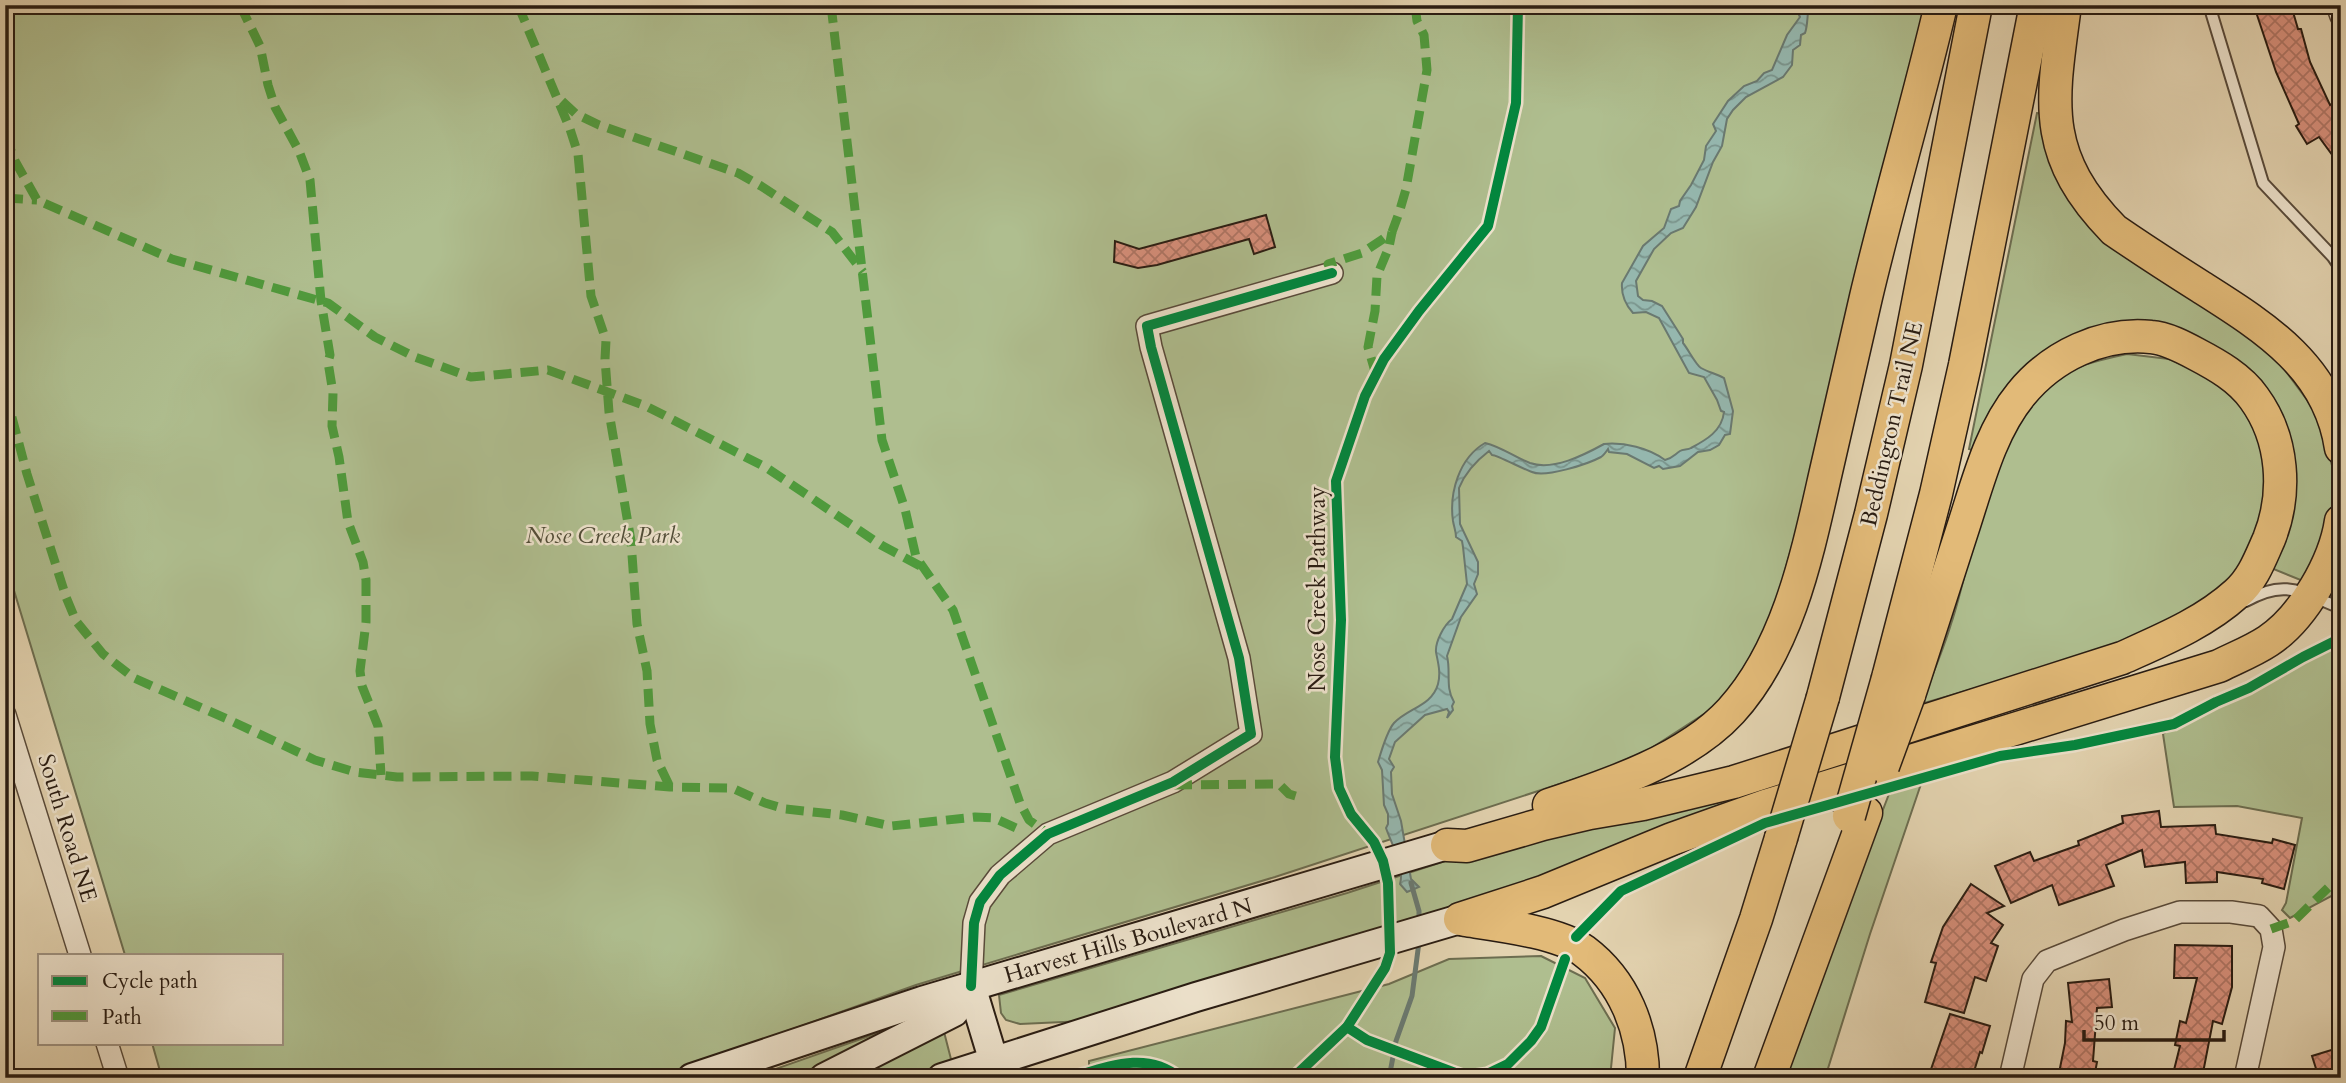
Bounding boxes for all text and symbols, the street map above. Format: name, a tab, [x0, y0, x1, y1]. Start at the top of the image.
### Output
street label: Beddington Trail NE	[1853, 319, 1930, 530]
street label: Nose Creek Pathway	[1302, 486, 1333, 692]
park label: Nose Creek Park	[526, 520, 681, 551]
street label: South Road NE	[30, 750, 105, 906]
street label: Harvest Hills Boulevard N	[1000, 890, 1256, 991]
legend	[38, 954, 284, 1044]
text: Cycle path	[102, 967, 198, 996]
scale bar	[2084, 999, 2224, 1043]
text: Path	[102, 1003, 142, 1032]
text: 50 m	[2094, 1009, 2139, 1038]

